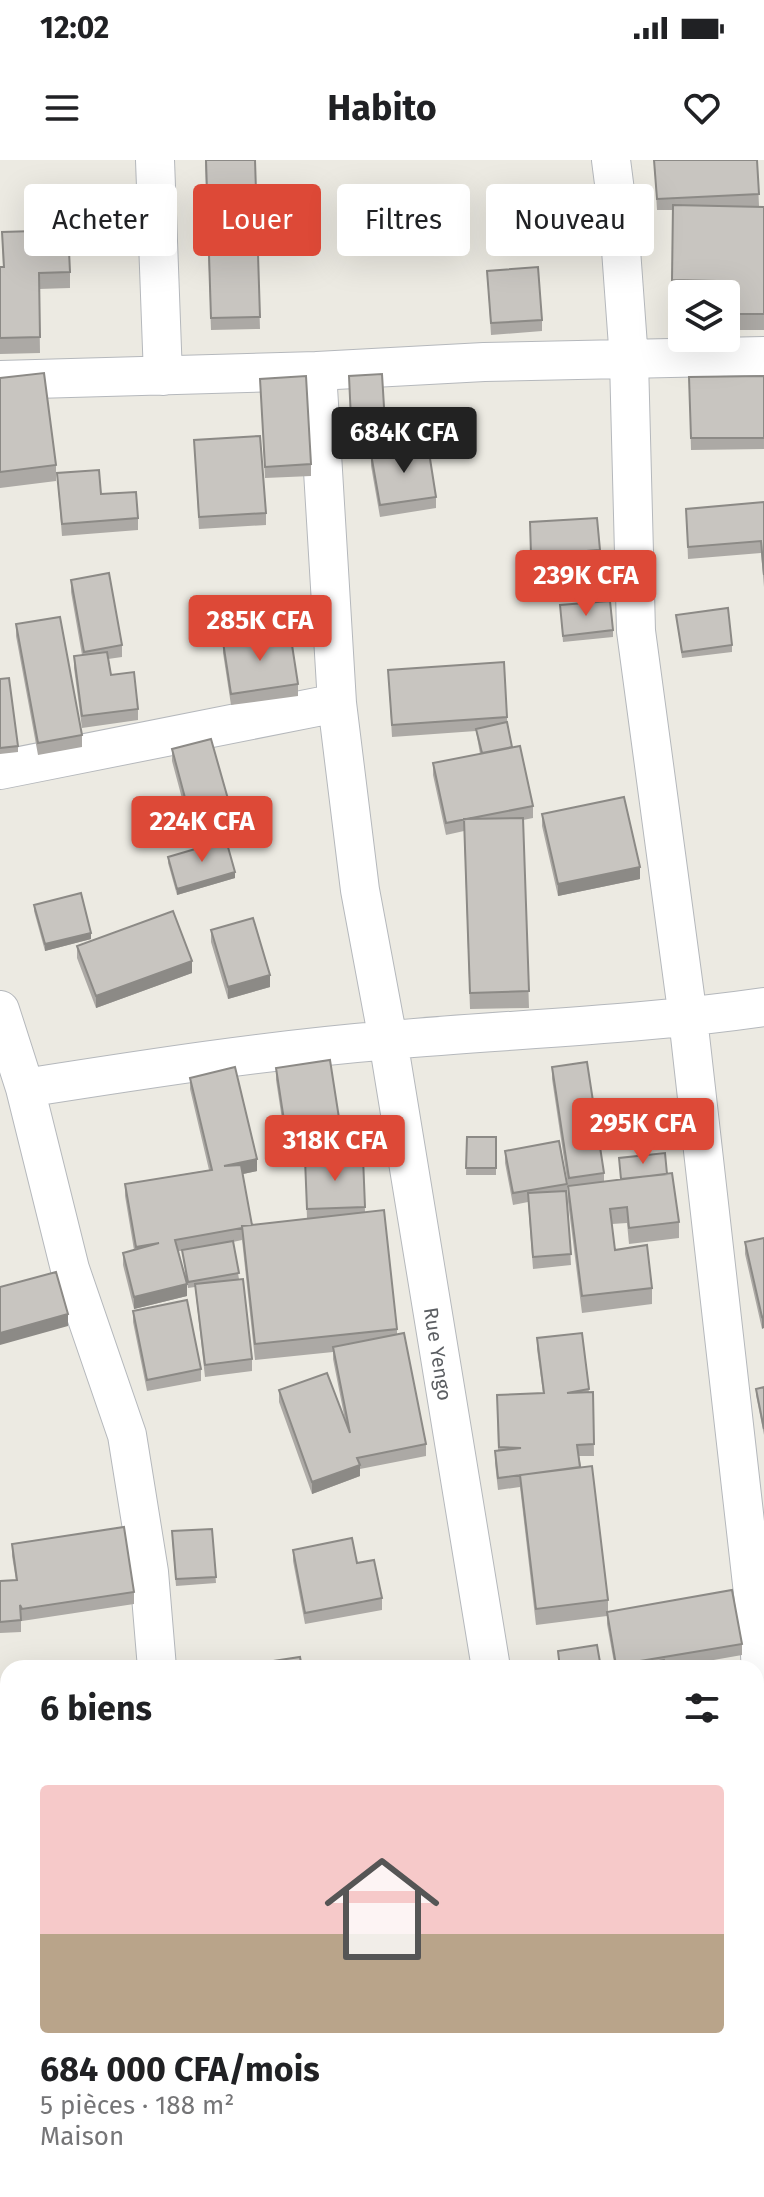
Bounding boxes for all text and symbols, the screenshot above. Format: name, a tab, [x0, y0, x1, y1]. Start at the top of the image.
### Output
text: 12:02	[40, 10, 109, 46]
icon: menu	[40, 86, 84, 130]
text: Habito	[327, 86, 437, 130]
icon: heart	[680, 86, 724, 130]
chip: Acheter	[24, 184, 177, 256]
chip: Louer	[193, 184, 321, 256]
chip: Filtres	[337, 184, 470, 256]
chip: Nouveau	[486, 184, 654, 256]
map controls	[668, 280, 740, 352]
button: layers	[668, 280, 740, 352]
pin: 684K CFA	[321, 407, 487, 475]
text: 684K CFA	[350, 417, 458, 448]
pin: 239K CFA	[503, 550, 669, 618]
text: 239K CFA	[533, 560, 639, 591]
pin: 285K CFA	[177, 595, 343, 663]
text: 285K CFA	[207, 605, 313, 636]
pin: 224K CFA	[119, 796, 285, 864]
text: 224K CFA	[149, 806, 255, 837]
pin: 295K CFA	[560, 1098, 726, 1166]
text: 295K CFA	[590, 1108, 696, 1139]
pin: 318K CFA	[252, 1115, 418, 1183]
text: 318K CFA	[283, 1125, 387, 1156]
street label: Rue Yengo	[419, 1306, 457, 1402]
icon: filters	[680, 1686, 724, 1730]
text: 6 biens	[40, 1688, 152, 1729]
icon: home	[310, 1837, 454, 1981]
text: 684 000 CFA/mois	[40, 2049, 320, 2090]
text: 5 pièces · 188 m²	[40, 2090, 234, 2121]
text: Maison	[40, 2121, 124, 2152]

